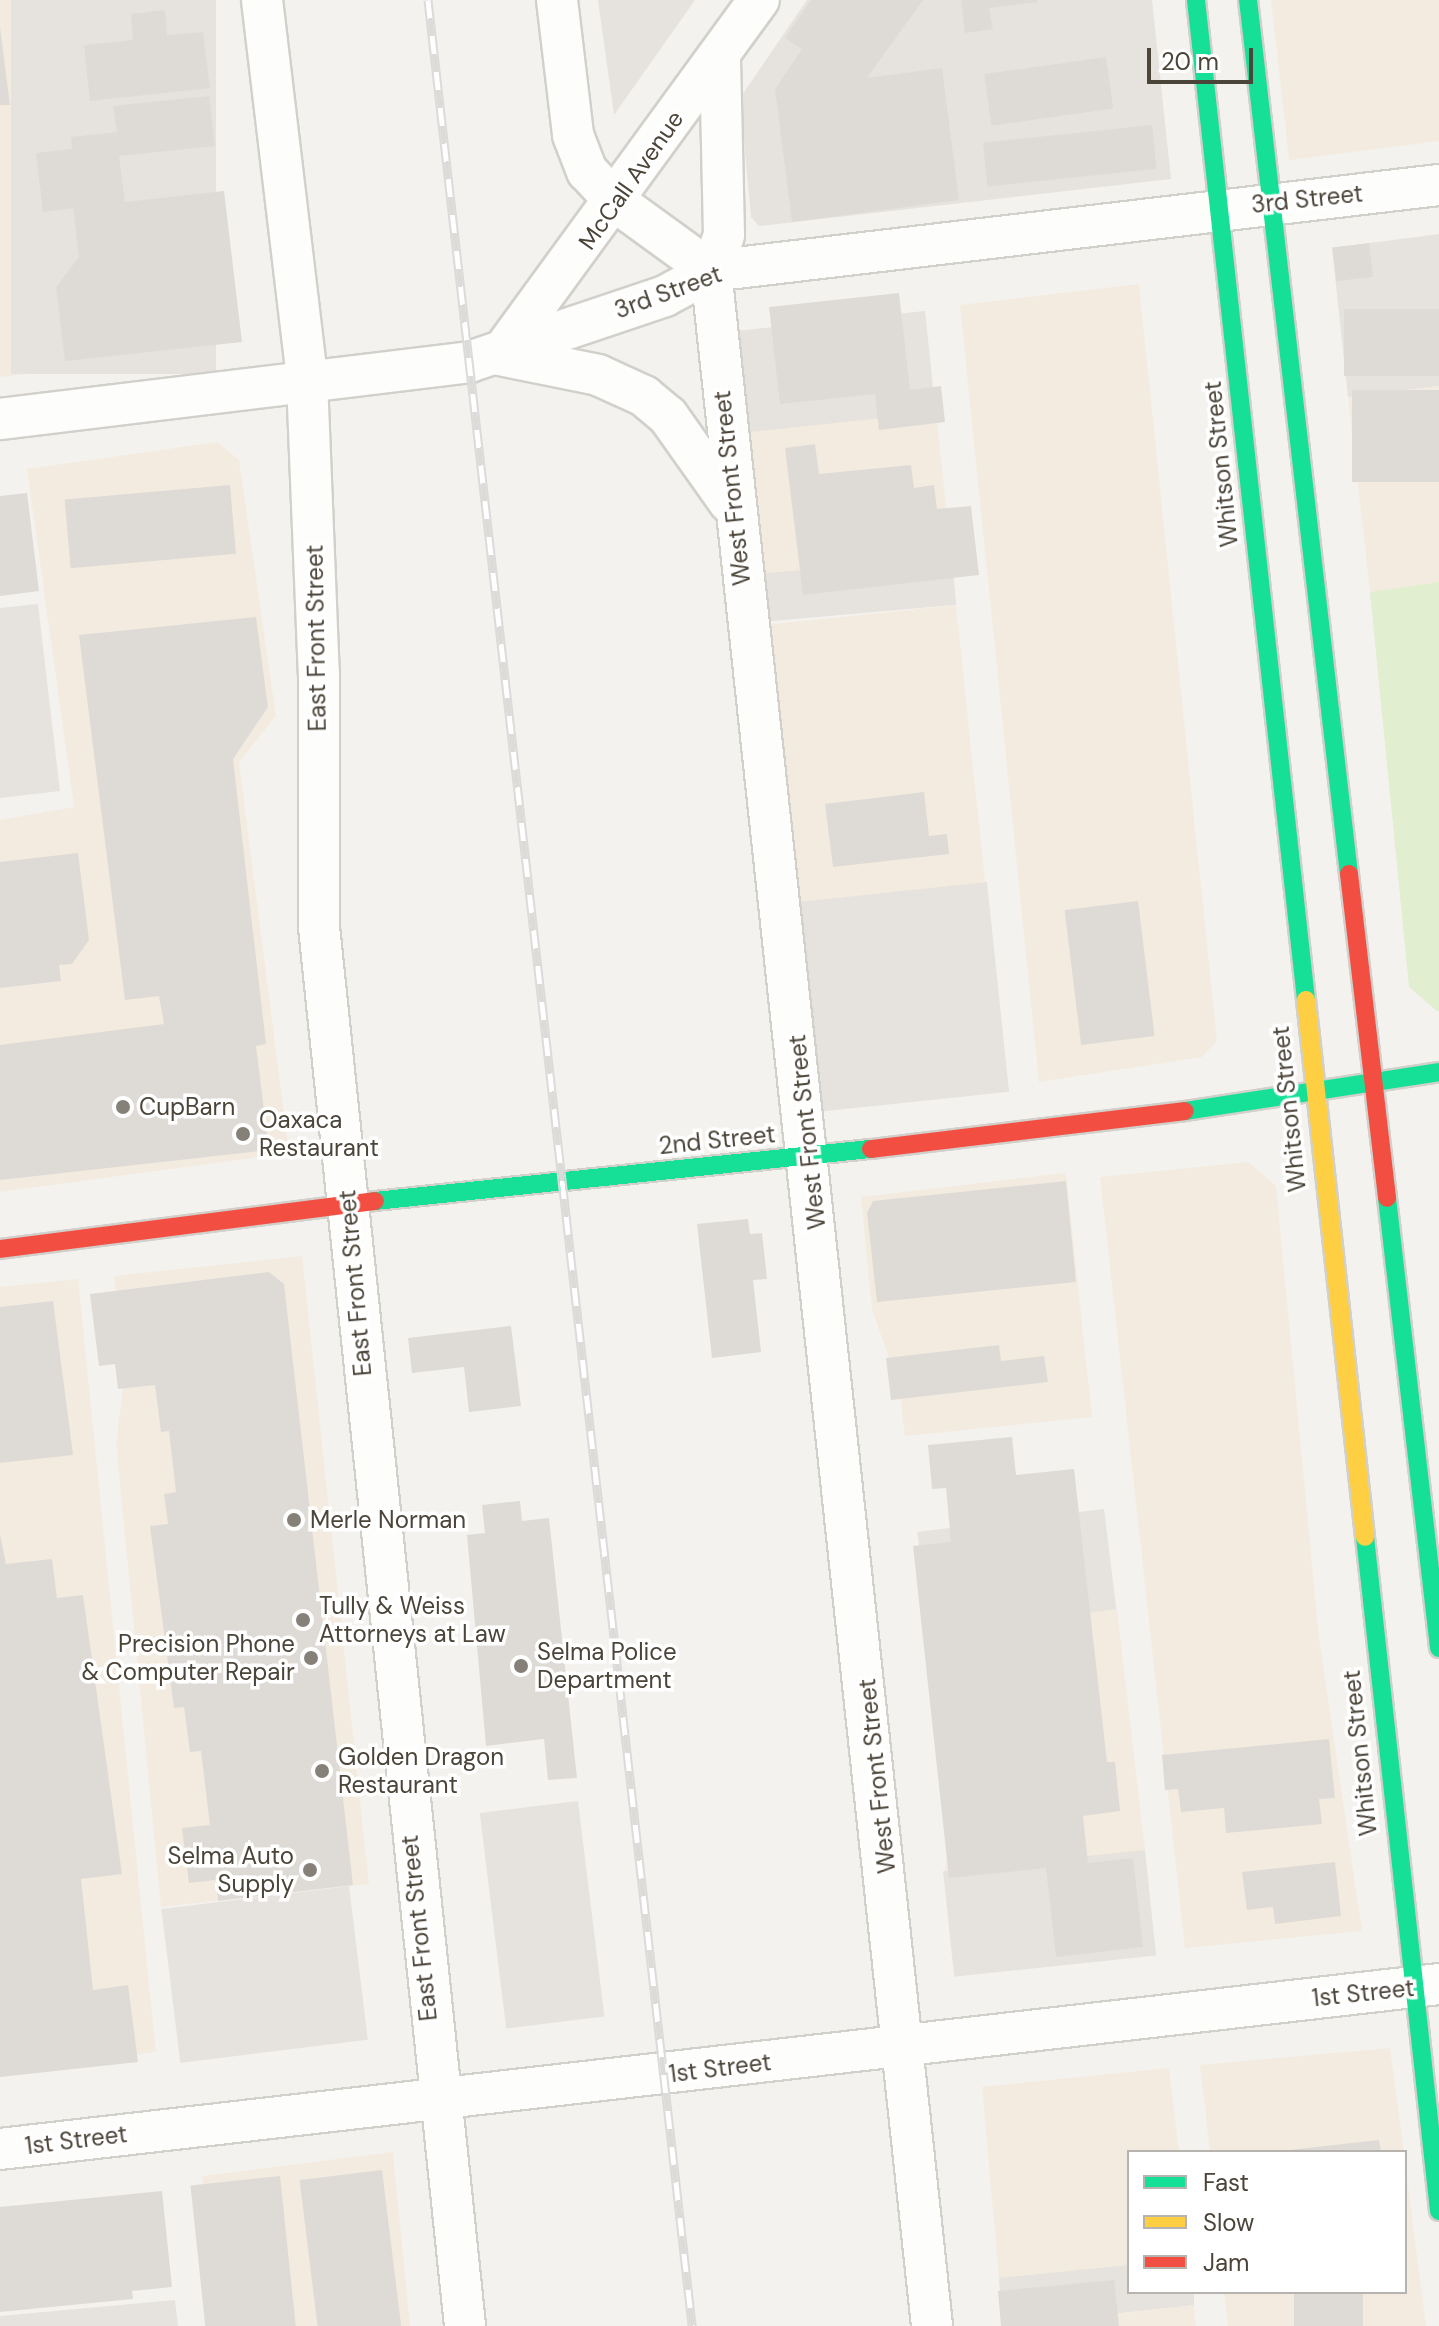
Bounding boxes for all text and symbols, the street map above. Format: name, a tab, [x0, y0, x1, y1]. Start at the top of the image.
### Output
scale bar	[1151, 32, 1257, 82]
text: 20 m	[1161, 46, 1219, 77]
street label: McCall Avenue	[573, 105, 689, 255]
street label: 3rd Street	[1250, 179, 1364, 219]
street label: 3rd Street	[610, 259, 726, 325]
street label: Whitson Street	[1198, 380, 1244, 548]
street label: West Front Street	[707, 389, 757, 587]
street label: East Front Street	[300, 544, 332, 732]
street label: Whitson Street	[1266, 1025, 1312, 1193]
street label: West Front Street	[782, 1033, 832, 1231]
place label: CupBarn	[139, 1093, 235, 1121]
marker: CupBarn	[114, 1098, 132, 1116]
place label: Oaxaca Restaurant	[259, 1106, 379, 1162]
street label: 2nd Street	[657, 1120, 777, 1160]
marker: Oaxaca Restaurant	[234, 1125, 252, 1143]
street label: East Front Street	[333, 1189, 377, 1377]
place label: Merle Norman	[310, 1506, 466, 1534]
marker: Merle Norman	[285, 1511, 303, 1529]
place label: Tully & Weiss Attorneys at Law	[319, 1592, 506, 1648]
marker: Tully & Weiss Attorneys at Law	[294, 1611, 312, 1629]
place label: Precision Phone & Computer Repair	[82, 1630, 295, 1686]
place label: Selma Police Department	[537, 1638, 677, 1694]
marker: Precision Phone & Computer Repair	[302, 1649, 320, 1667]
marker: Selma Police Department	[512, 1657, 530, 1675]
street label: Whitson Street	[1337, 1669, 1383, 1837]
street label: West Front Street	[852, 1677, 902, 1875]
place label: Golden Dragon Restaurant	[338, 1743, 504, 1799]
marker: Golden Dragon Restaurant	[313, 1762, 331, 1780]
street label: East Front Street	[395, 1834, 443, 2022]
place label: Selma Auto Supply	[168, 1842, 294, 1898]
marker: Selma Auto Supply	[301, 1861, 319, 1879]
street label: 1st Street	[1310, 1973, 1416, 2013]
street label: 1st Street	[667, 2047, 773, 2089]
street label: 1st Street	[23, 2119, 129, 2161]
legend	[1127, 2150, 1407, 2294]
text: Fast	[1203, 2167, 1249, 2198]
text: Slow	[1203, 2207, 1254, 2238]
text: Jam	[1203, 2247, 1249, 2278]

